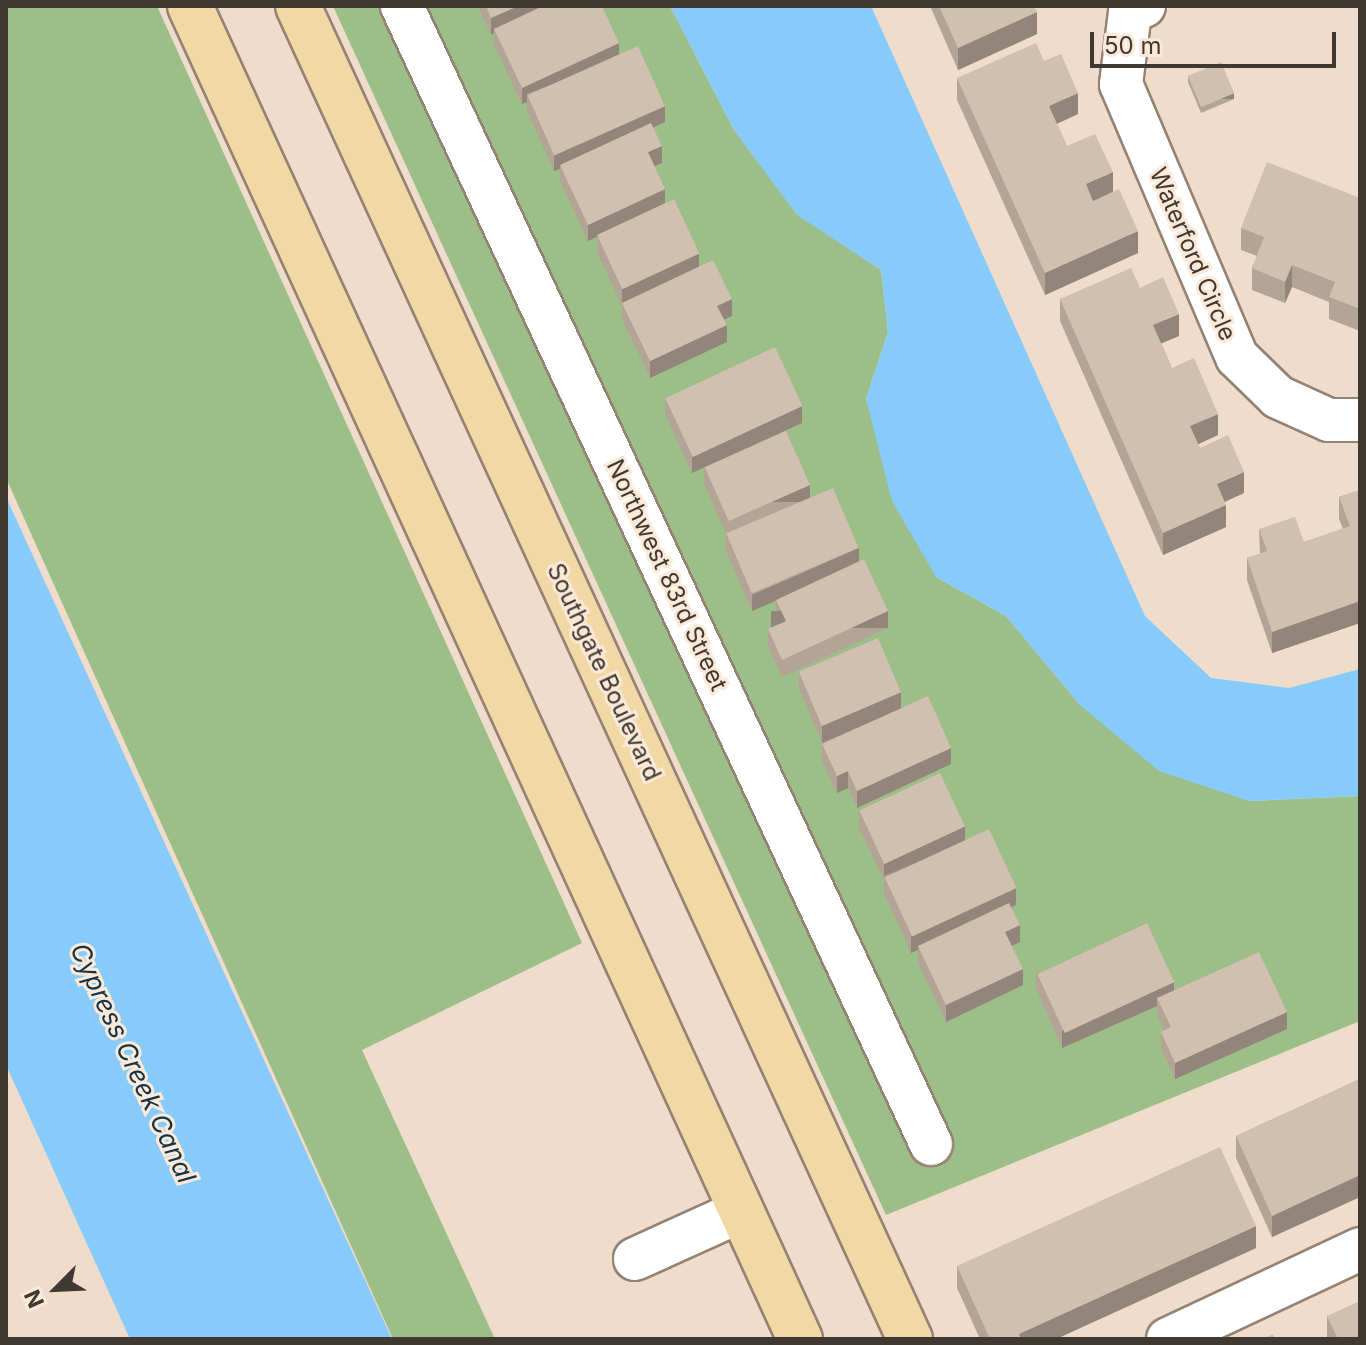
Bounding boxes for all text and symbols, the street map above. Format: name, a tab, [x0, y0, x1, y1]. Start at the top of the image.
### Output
scale bar	[1094, 16, 1340, 66]
text: 50 m	[1104, 31, 1162, 60]
street label: Waterford Circle	[1144, 163, 1242, 345]
street label: Northwest 83rd Street	[601, 455, 733, 695]
street label: Southgate Boulevard	[541, 559, 667, 785]
water label: Cypress Creek Canal	[64, 938, 202, 1188]
north arrow	[16, 1249, 96, 1329]
text: N	[19, 1286, 49, 1312]

